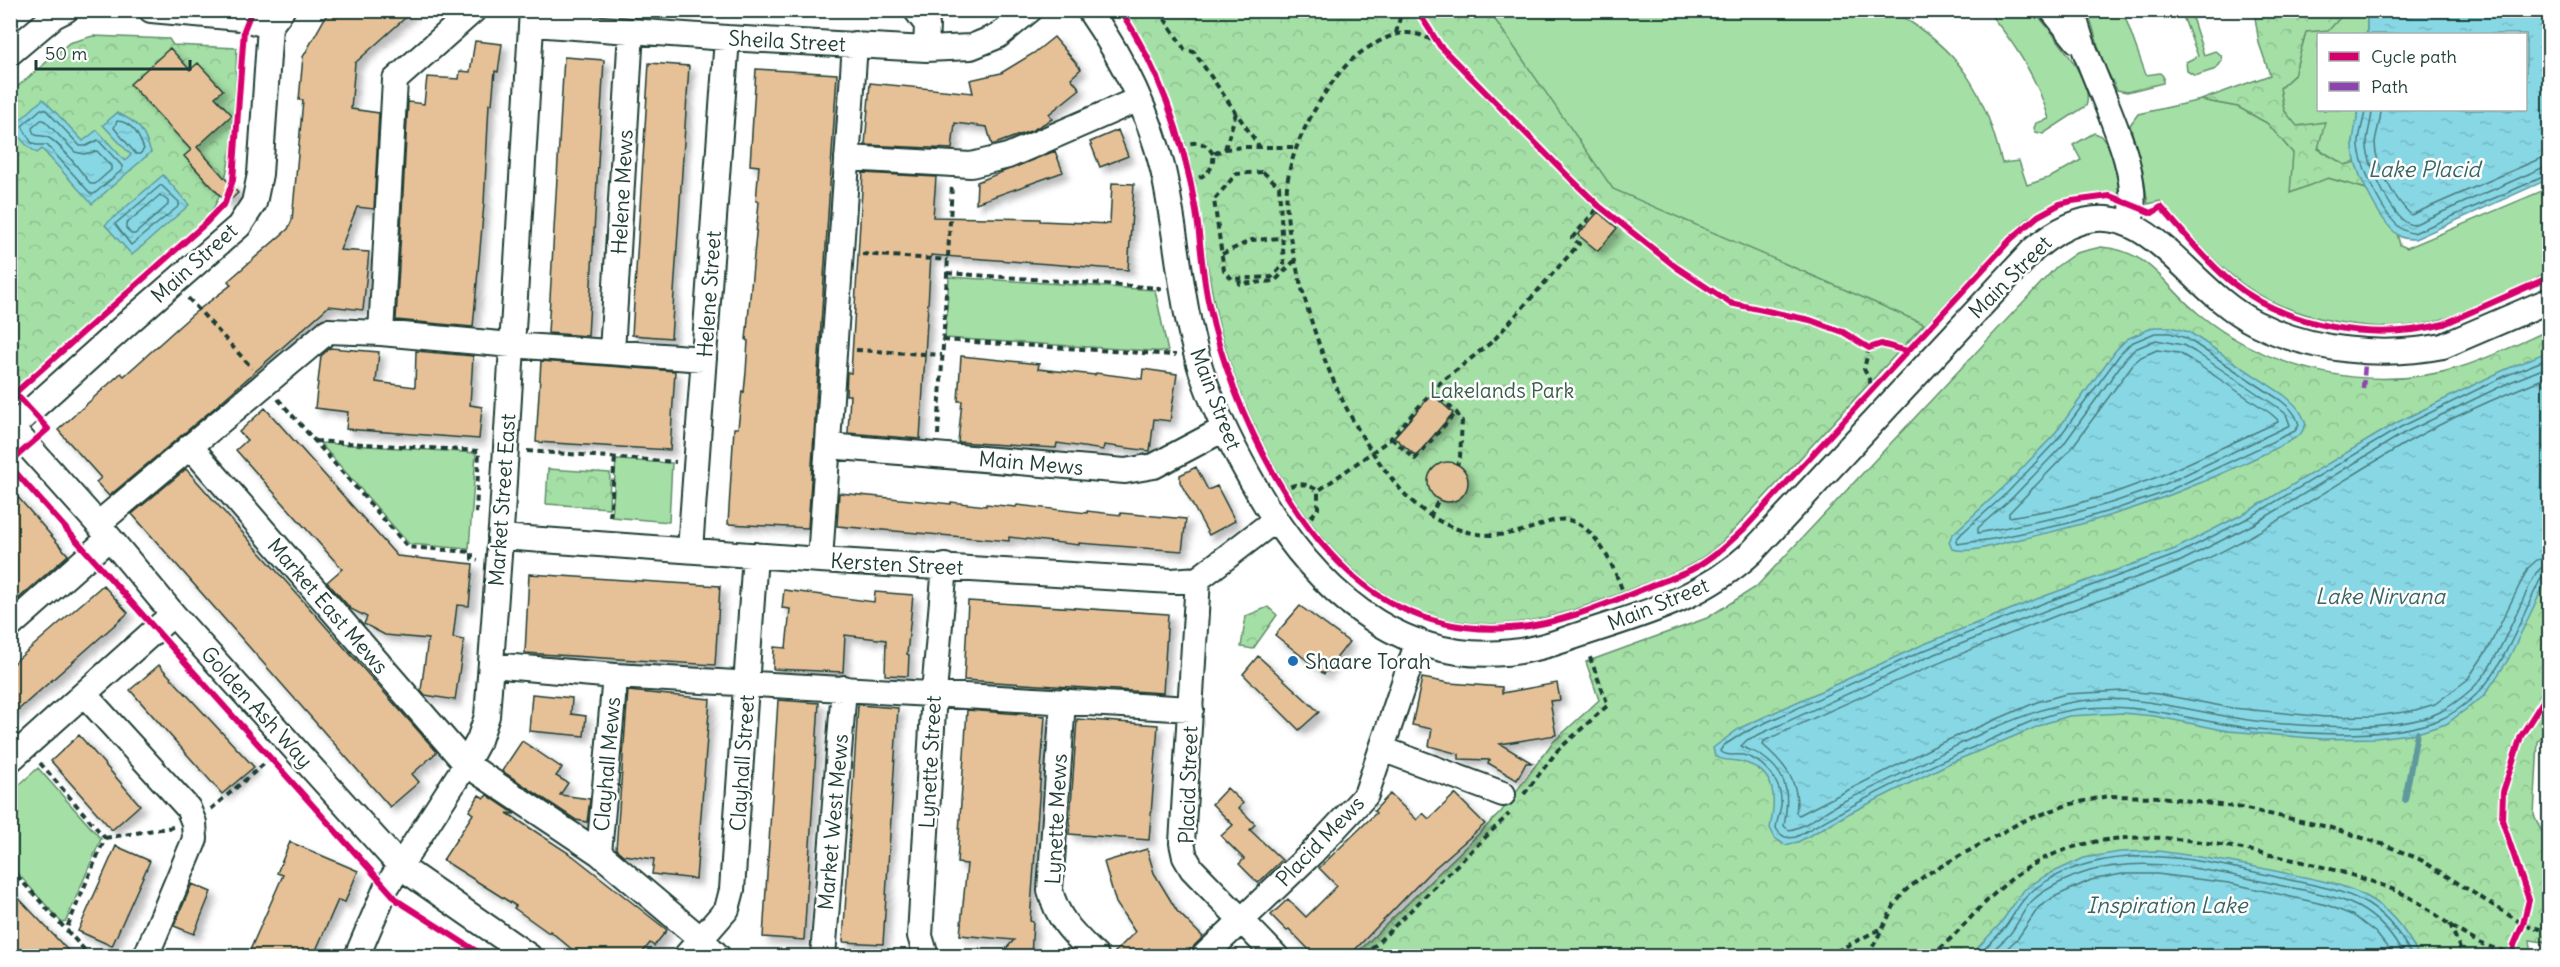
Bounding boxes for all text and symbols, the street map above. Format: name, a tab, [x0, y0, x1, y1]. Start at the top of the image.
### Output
street label: Sheila Street	[728, 24, 846, 58]
scale bar	[36, 33, 190, 71]
legend	[2317, 33, 2527, 111]
text: 50 m	[45, 42, 87, 65]
text: Cycle path	[2371, 45, 2457, 68]
text: Path	[2371, 75, 2408, 98]
street label: Helene Mews	[605, 129, 639, 255]
water label: Lake Placid	[2368, 155, 2483, 183]
street label: Main Street	[145, 217, 243, 309]
street label: Helene Street	[691, 230, 727, 358]
street label: Main Street	[1963, 230, 2057, 324]
street label: Main Street	[1184, 344, 1248, 454]
park label: Lakelands Park	[1430, 377, 1574, 404]
street label: Market Street East	[482, 413, 522, 587]
street label: Main Mews	[978, 445, 1084, 481]
street label: Market East Mews	[262, 533, 394, 679]
street label: Kersten Street	[830, 547, 964, 581]
street label: Main Street	[1603, 571, 1713, 637]
water label: Lake Nirvana	[2315, 582, 2446, 610]
street label: Golden Ash Way	[195, 640, 319, 774]
place label: Shaare Torah	[1305, 648, 1431, 675]
marker: Shaare Torah	[1286, 654, 1300, 668]
street label: Clayhall Street	[724, 694, 760, 832]
street label: Lynette Street	[913, 695, 947, 829]
street label: Clayhall Mews	[588, 696, 626, 832]
street label: Placid Street	[1172, 726, 1204, 844]
street label: Market West Mews	[812, 733, 854, 911]
street label: Lynette Mews	[1039, 753, 1073, 885]
street label: Placid Mews	[1270, 790, 1370, 892]
water label: Inspiration Lake	[2087, 891, 2250, 919]

